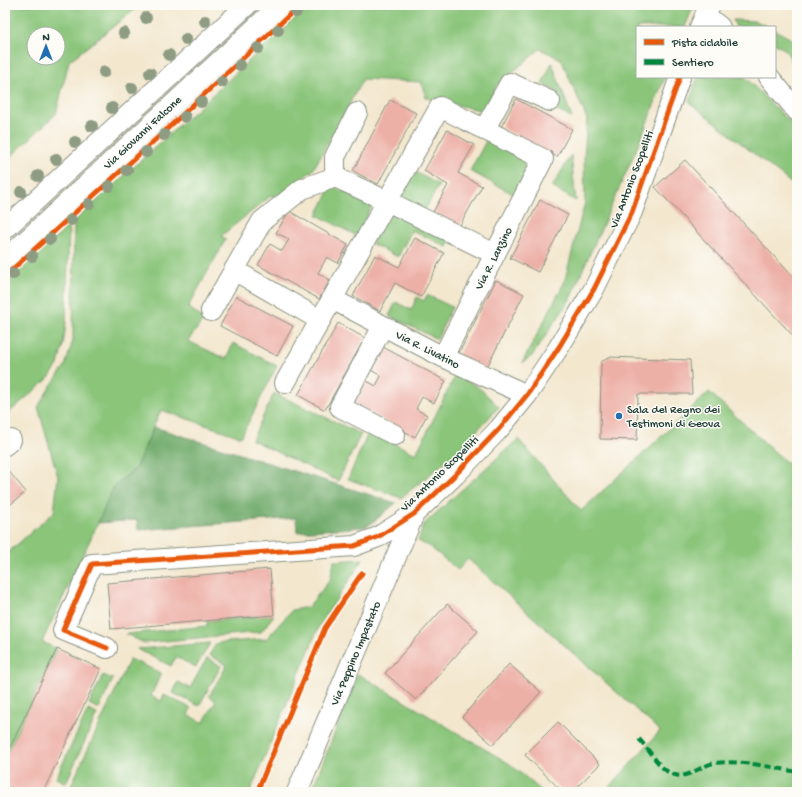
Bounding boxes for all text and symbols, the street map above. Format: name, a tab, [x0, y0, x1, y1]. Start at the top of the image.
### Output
north arrow	[26, 26, 66, 66]
legend	[636, 26, 776, 78]
text: N	[42, 32, 50, 44]
text: Pista ciclabile	[671, 37, 739, 51]
text: Sentiero	[672, 57, 714, 71]
street label: Via Giovanni Falcone	[101, 93, 186, 174]
street label: Via Antonio Scopelliti	[607, 129, 658, 231]
street label: Via R. Lanzino	[473, 225, 517, 293]
street label: Via R. Livatino	[392, 328, 461, 373]
place label: Sala del Regno dei Testimoni di Geova	[626, 404, 720, 432]
marker: Sala del Regno dei Testimoni di Geova	[614, 411, 624, 421]
street label: Via Antonio Scopelliti	[398, 433, 483, 516]
street label: Via Peppino Impastato	[328, 600, 385, 709]

